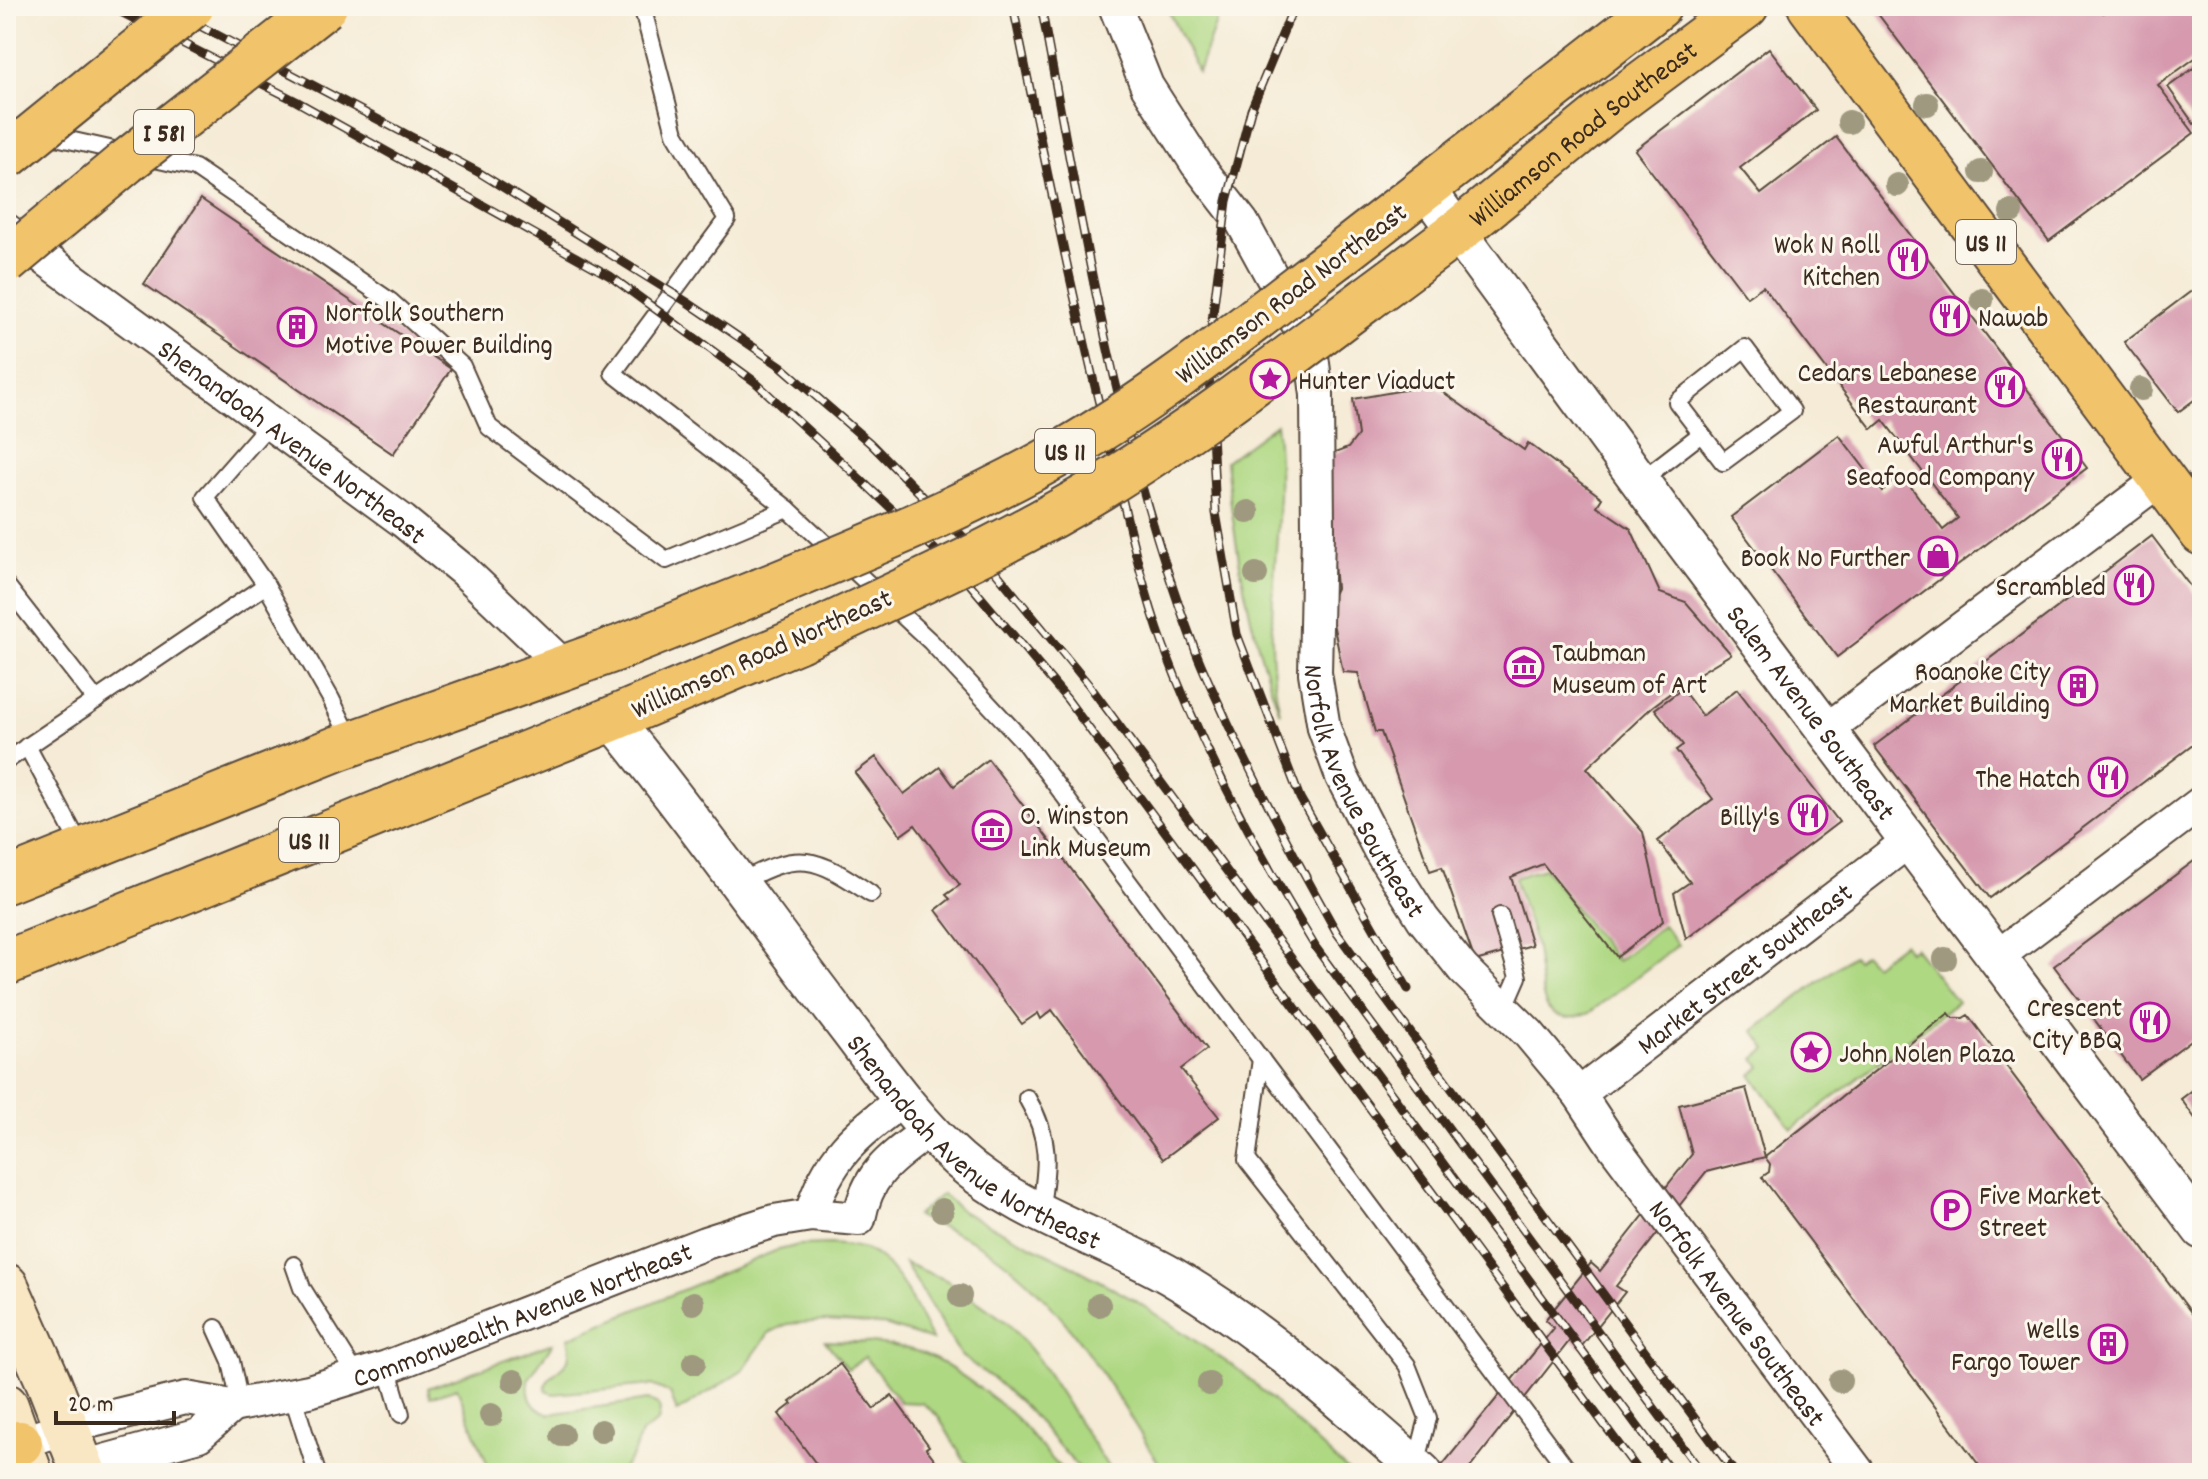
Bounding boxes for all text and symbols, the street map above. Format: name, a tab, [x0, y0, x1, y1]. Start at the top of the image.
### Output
street label: Williamson Road Southeast	[1462, 33, 1708, 240]
road number: I 581	[134, 110, 194, 154]
street label: Williamson Road Northeast	[1168, 195, 1418, 397]
road number: US 11	[1956, 220, 2016, 264]
place label: Wok N Roll Kitchen	[1774, 228, 1880, 300]
restaurant icon: Wok N Roll Kitchen	[1887, 238, 1929, 280]
restaurant icon: Nawab	[1929, 295, 1971, 337]
place label: Norfolk Southern Motive Power Building	[325, 296, 553, 368]
place label: Nawab	[1978, 301, 2048, 341]
building icon: Norfolk Southern Motive Power Building	[276, 306, 318, 348]
street label: Shenandoah Avenue Northeast	[147, 332, 433, 557]
place label: Cedars Lebanese Restaurant	[1798, 356, 1977, 428]
place icon: Hunter Viaduct	[1249, 358, 1291, 400]
place label: Hunter Viaduct	[1298, 364, 1455, 404]
restaurant icon: Cedars Lebanese Restaurant	[1984, 366, 2026, 408]
place label: Awful Arthur's Seafood Company	[1846, 428, 2035, 500]
road number: US 11	[1035, 429, 1095, 473]
restaurant icon: Awful Arthur's Seafood Company	[2041, 438, 2083, 480]
shop icon: Book No Further	[1917, 535, 1959, 577]
place label: Book No Further	[1740, 541, 1911, 581]
restaurant icon: Scrambled	[2113, 564, 2155, 606]
place label: Scrambled	[1995, 570, 2106, 610]
street label: Williamson Road Northeast	[626, 581, 900, 732]
street label: Salem Avenue Southeast	[1714, 599, 1903, 831]
place label: Taubman Museum of Art	[1552, 636, 1707, 708]
museum icon: Taubman Museum of Art	[1503, 646, 1545, 688]
place label: Roanoke City Market Building	[1889, 655, 2051, 727]
street label: Norfolk Avenue Southeast	[1290, 664, 1433, 928]
building icon: Roanoke City Market Building	[2057, 665, 2099, 707]
restaurant icon: The Hatch	[2087, 756, 2129, 798]
place label: The Hatch	[1975, 762, 2080, 802]
restaurant icon: Billy's	[1787, 794, 1829, 836]
place label: O. Winston Link Museum	[1020, 799, 1151, 871]
place label: Billy's	[1720, 800, 1780, 840]
museum icon: O. Winston Link Museum	[971, 809, 1013, 851]
road number: US 11	[279, 818, 339, 862]
street label: Market Street Southeast	[1631, 875, 1863, 1067]
place label: Crescent City BBQ	[2027, 991, 2122, 1063]
restaurant icon: Crescent City BBQ	[2129, 1001, 2171, 1043]
street label: Shenandoah Avenue Northeast	[834, 1028, 1106, 1264]
place icon: John Nolen Plaza	[1790, 1031, 1832, 1073]
place label: John Nolen Plaza	[1839, 1037, 2016, 1077]
place label: Five Market Street	[1979, 1179, 2101, 1251]
parking icon: Five Market Street	[1930, 1189, 1972, 1231]
street label: Norfolk Avenue Southeast	[1636, 1194, 1833, 1437]
street label: Commonwealth Avenue Northeast	[349, 1235, 699, 1401]
place label: Wells Fargo Tower	[1951, 1313, 2081, 1385]
building icon: Wells Fargo Tower	[2087, 1323, 2129, 1365]
scale bar	[56, 1375, 174, 1425]
text: 20 m	[68, 1389, 114, 1423]

